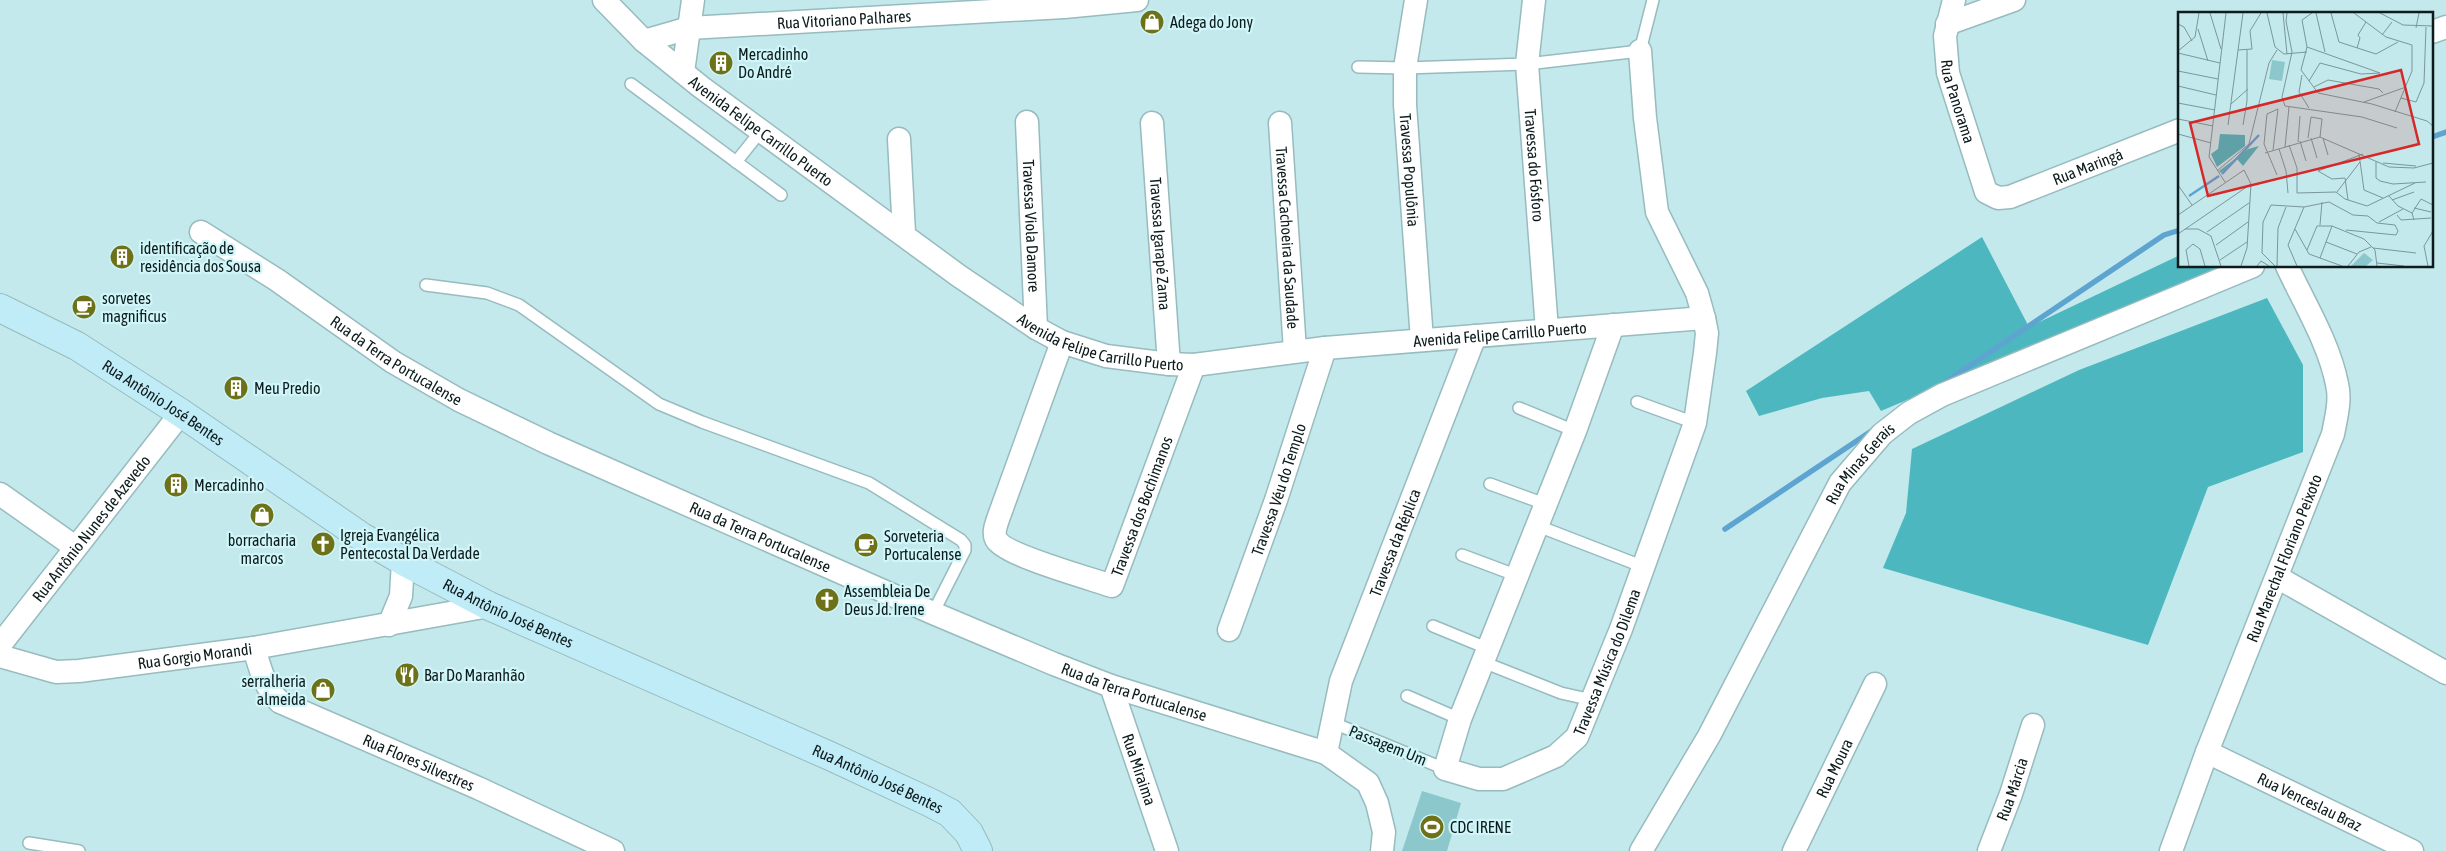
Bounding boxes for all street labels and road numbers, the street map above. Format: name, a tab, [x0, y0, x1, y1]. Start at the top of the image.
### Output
street label: Rua Vitoriano Palhares	[776, 7, 912, 32]
street label: Rua Panorama	[1938, 59, 1979, 145]
street label: Avenida Felipe Carrillo Puerto	[686, 72, 837, 190]
street label: Travessa do Fósforo	[1521, 108, 1548, 223]
street label: Travessa Populônia	[1397, 113, 1423, 227]
street label: Rua Maringá	[2050, 145, 2125, 188]
street label: Travessa Cachoeira da Saudade	[1273, 146, 1303, 329]
street label: Travessa Viola Damore	[1020, 159, 1043, 293]
street label: Travessa Igarapé Zama	[1147, 177, 1174, 311]
street label: Avenida Felipe Carrillo Puerto	[1014, 309, 1184, 374]
street label: Rua da Terra Portucalense	[327, 312, 465, 409]
street label: Avenida Felipe Carrillo Puerto	[1412, 318, 1587, 350]
street label: Rua Antônio José Bentes	[99, 356, 228, 449]
street label: Rua Minas Gerais	[1822, 419, 1898, 507]
street label: Travessa Véu do Templo	[1248, 421, 1309, 558]
street label: Travessa dos Bochimanos	[1107, 433, 1176, 579]
street label: Rua Antônio Nunes de Azevedo	[28, 452, 154, 605]
street label: Rua Marechal Floriano Peixoto	[2243, 471, 2325, 645]
street label: Travessa da Réplica	[1366, 486, 1424, 599]
street label: Rua da Terra Portucalense	[687, 498, 834, 576]
street label: Rua Antônio José Bentes	[440, 575, 577, 651]
street label: Travessa Música do Dilema	[1570, 586, 1644, 738]
street label: Rua Gorgio Morandi	[136, 639, 253, 672]
street label: Rua da Terra Portucalense	[1059, 659, 1209, 724]
street label: Passagem Um	[1346, 721, 1429, 770]
street label: Rua Flores Silvestres	[360, 730, 477, 794]
street label: Rua Miraima	[1119, 731, 1160, 807]
street label: Rua Moura	[1812, 736, 1856, 801]
street label: Rua Antônio José Bentes	[810, 740, 947, 817]
street label: Rua Márcia	[1993, 755, 2031, 823]
street label: Rua Venceslau Braz	[2255, 769, 2365, 834]

